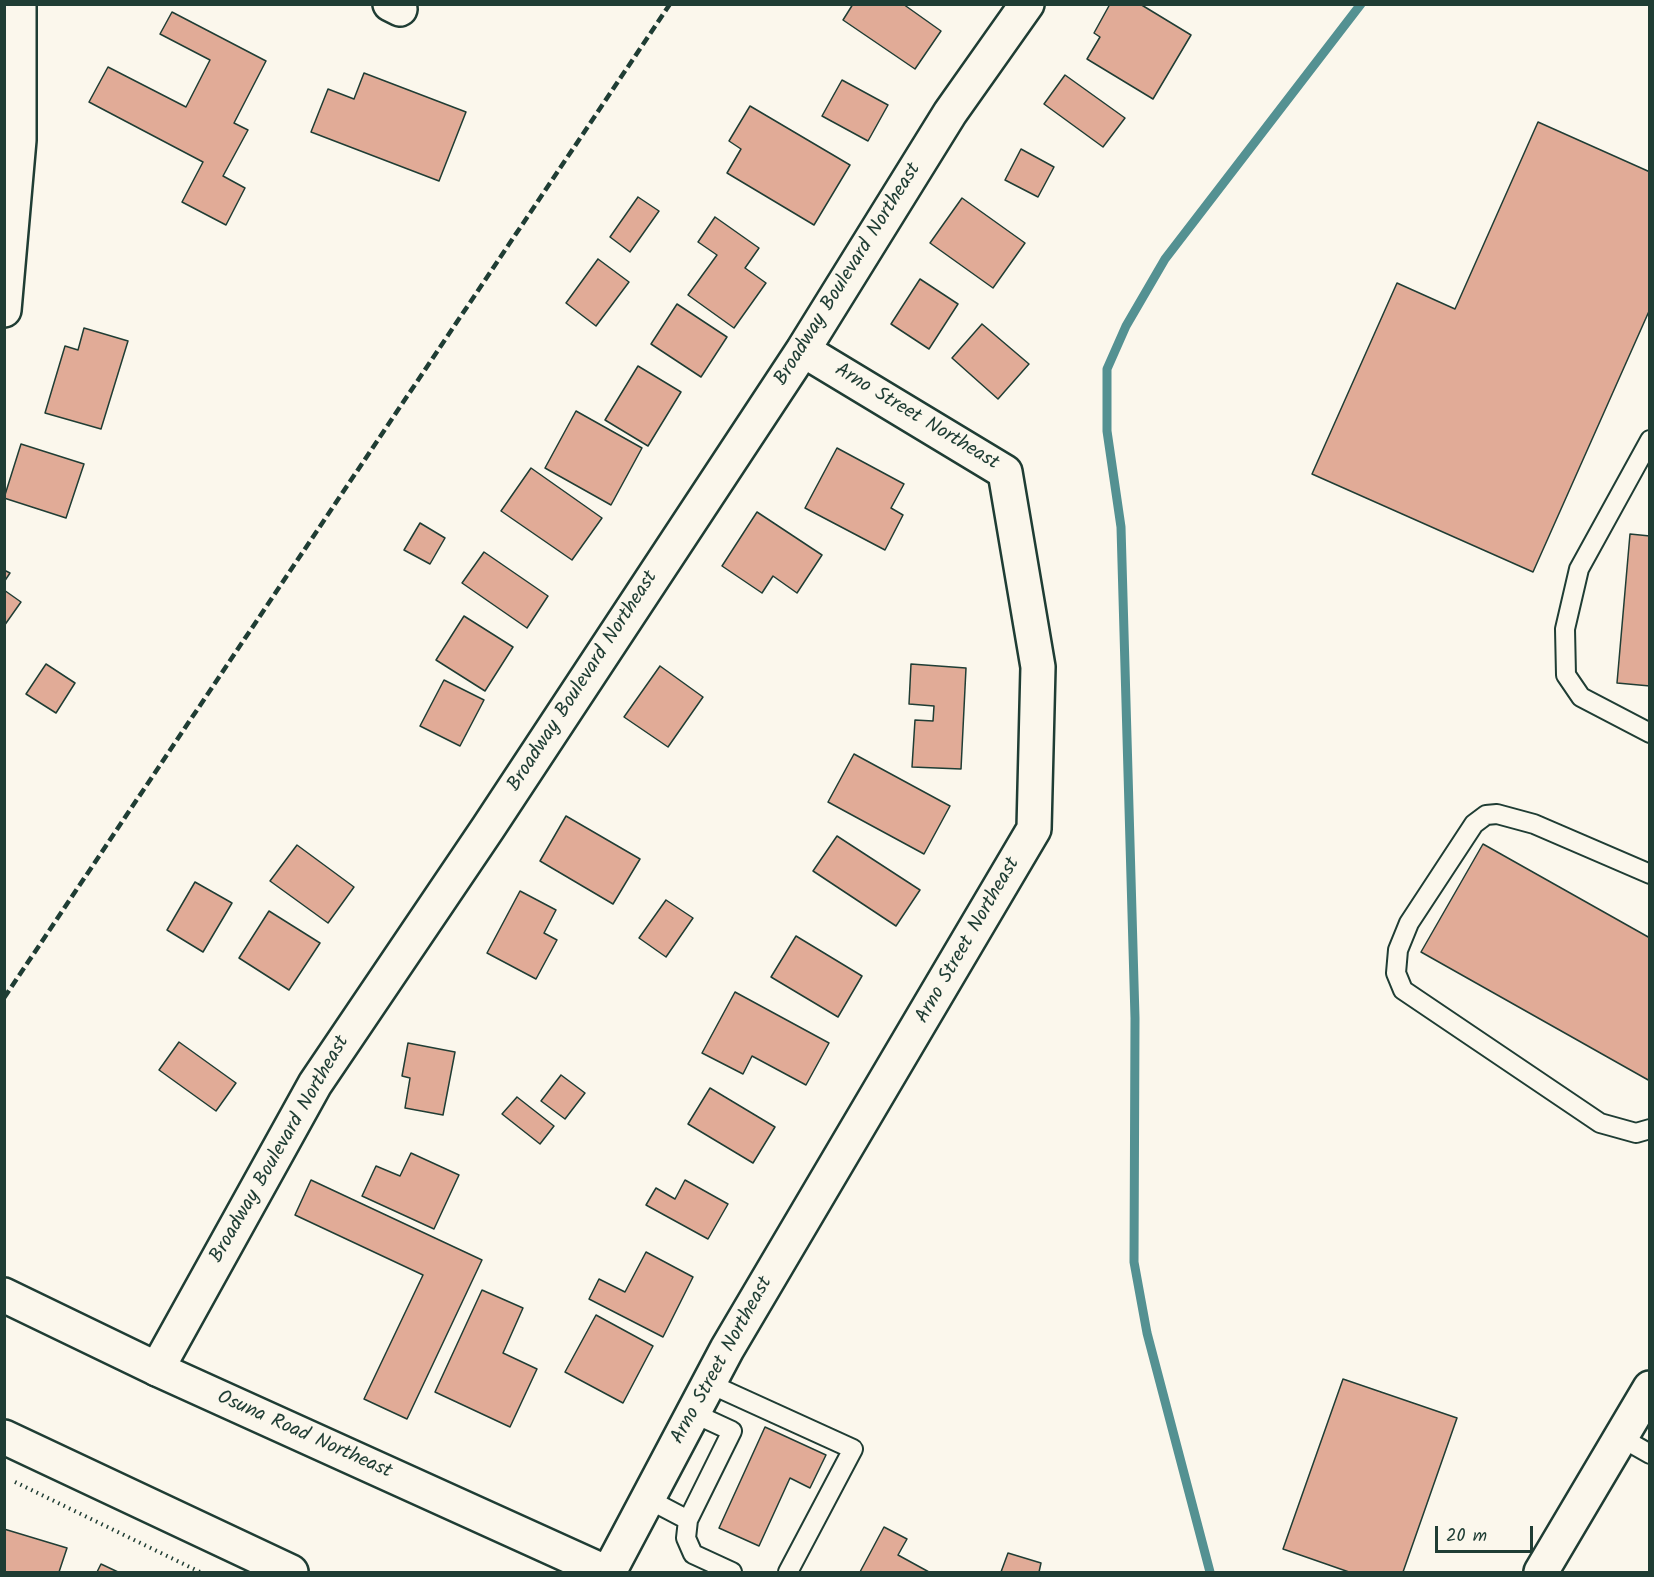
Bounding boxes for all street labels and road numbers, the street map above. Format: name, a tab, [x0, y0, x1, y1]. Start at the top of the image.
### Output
street label: Broadway Boulevard Northeast	[770, 159, 928, 391]
street label: Arno Street Northeast	[829, 359, 1003, 477]
street label: Broadway Boulevard Northeast	[504, 567, 664, 797]
street label: Arno Street Northeast	[912, 854, 1026, 1028]
street label: Broadway Boulevard Northeast	[206, 1032, 356, 1268]
street label: Arno Street Northeast	[667, 1273, 779, 1449]
street label: Osuna Road Northeast	[213, 1387, 395, 1485]

